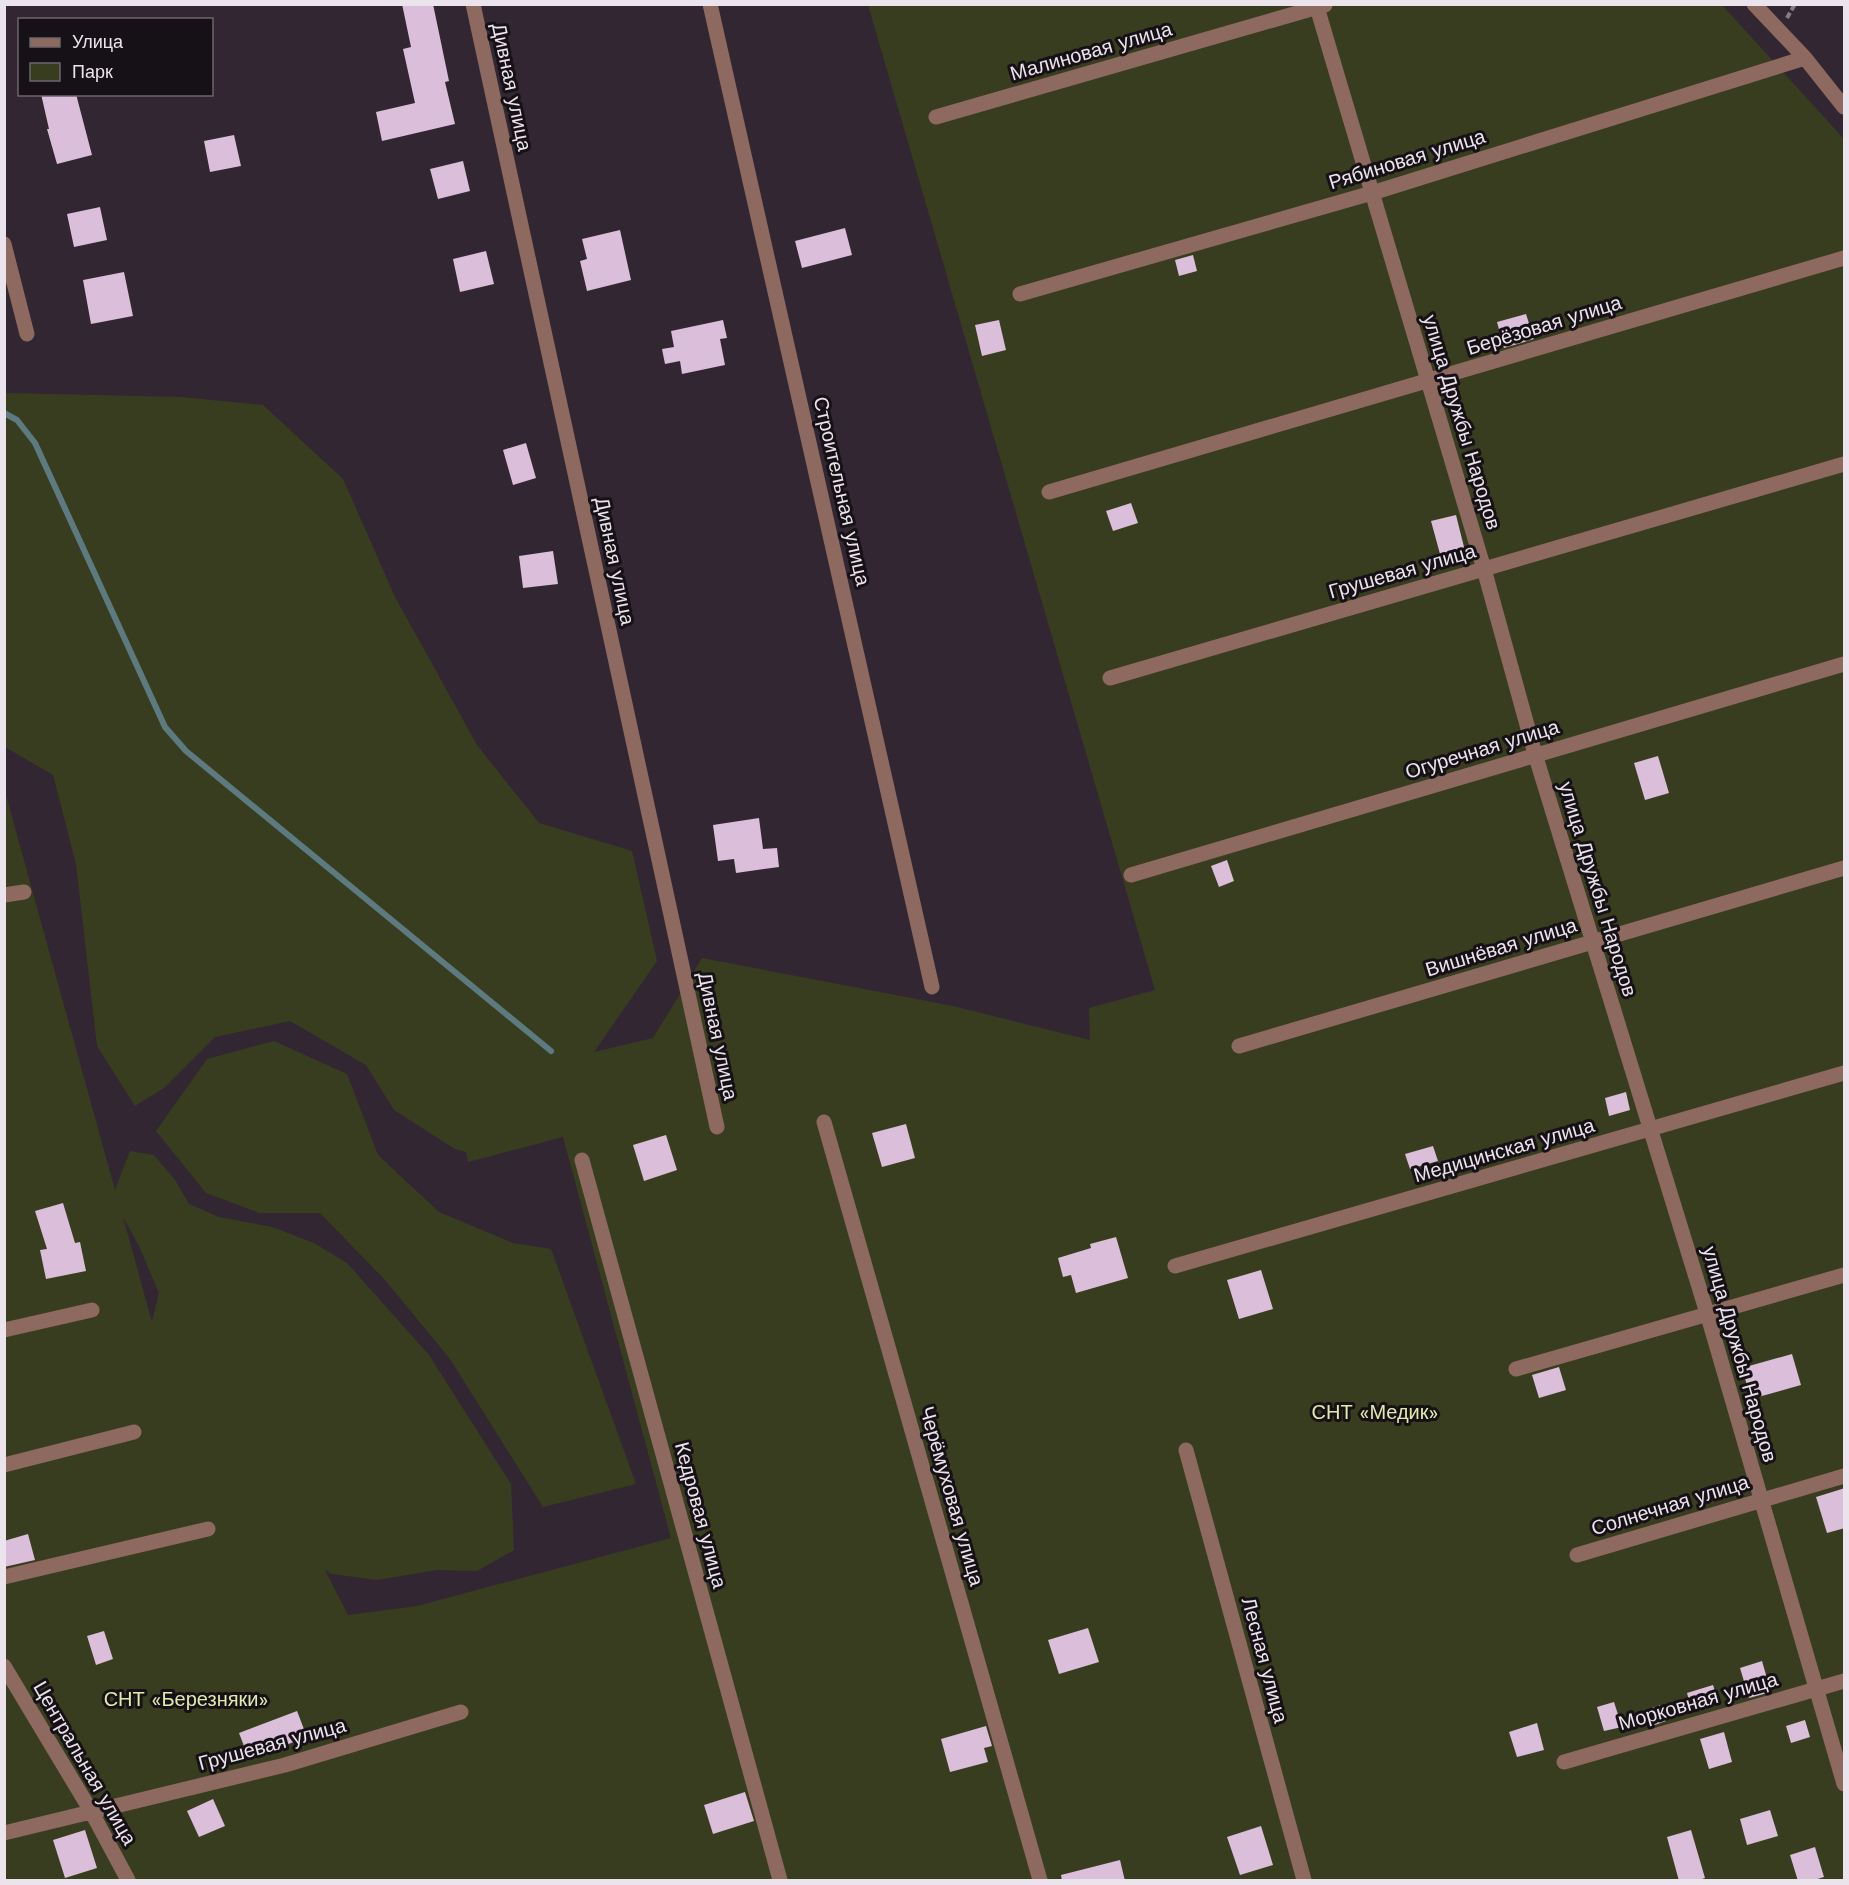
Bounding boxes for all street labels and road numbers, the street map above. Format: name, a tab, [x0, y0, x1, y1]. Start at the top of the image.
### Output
street label: Малиновая улица	[1007, 16, 1175, 86]
street label: Дивная улица	[487, 21, 537, 154]
street label: Рябиновая улица	[1326, 124, 1489, 194]
street label: Берёзовая улица	[1464, 290, 1625, 360]
street label: улица Дружбы Народов	[1418, 312, 1506, 532]
street label: Строительная улица	[809, 394, 876, 589]
street label: Дивная улица	[590, 495, 640, 628]
street label: Грушевая улица	[1326, 538, 1479, 603]
street label: Огуречная улица	[1402, 714, 1563, 784]
street label: улица Дружбы Народов	[1554, 779, 1642, 999]
street label: Вишнёвая улица	[1422, 912, 1580, 981]
street label: Дивная улица	[693, 970, 743, 1103]
street label: Медицинская улица	[1411, 1112, 1598, 1187]
street label: улица Дружбы Народов	[1698, 1243, 1782, 1465]
street label: Черёмуховая улица	[915, 1403, 989, 1589]
street label: Кедровая улица	[670, 1439, 732, 1592]
street label: Солнечная улица	[1588, 1469, 1753, 1540]
street label: Лесная улица	[1237, 1595, 1294, 1726]
street label: Морковная улица	[1616, 1667, 1781, 1735]
street label: Центральная улица	[28, 1677, 142, 1850]
street label: Грушевая улица	[196, 1713, 349, 1775]

